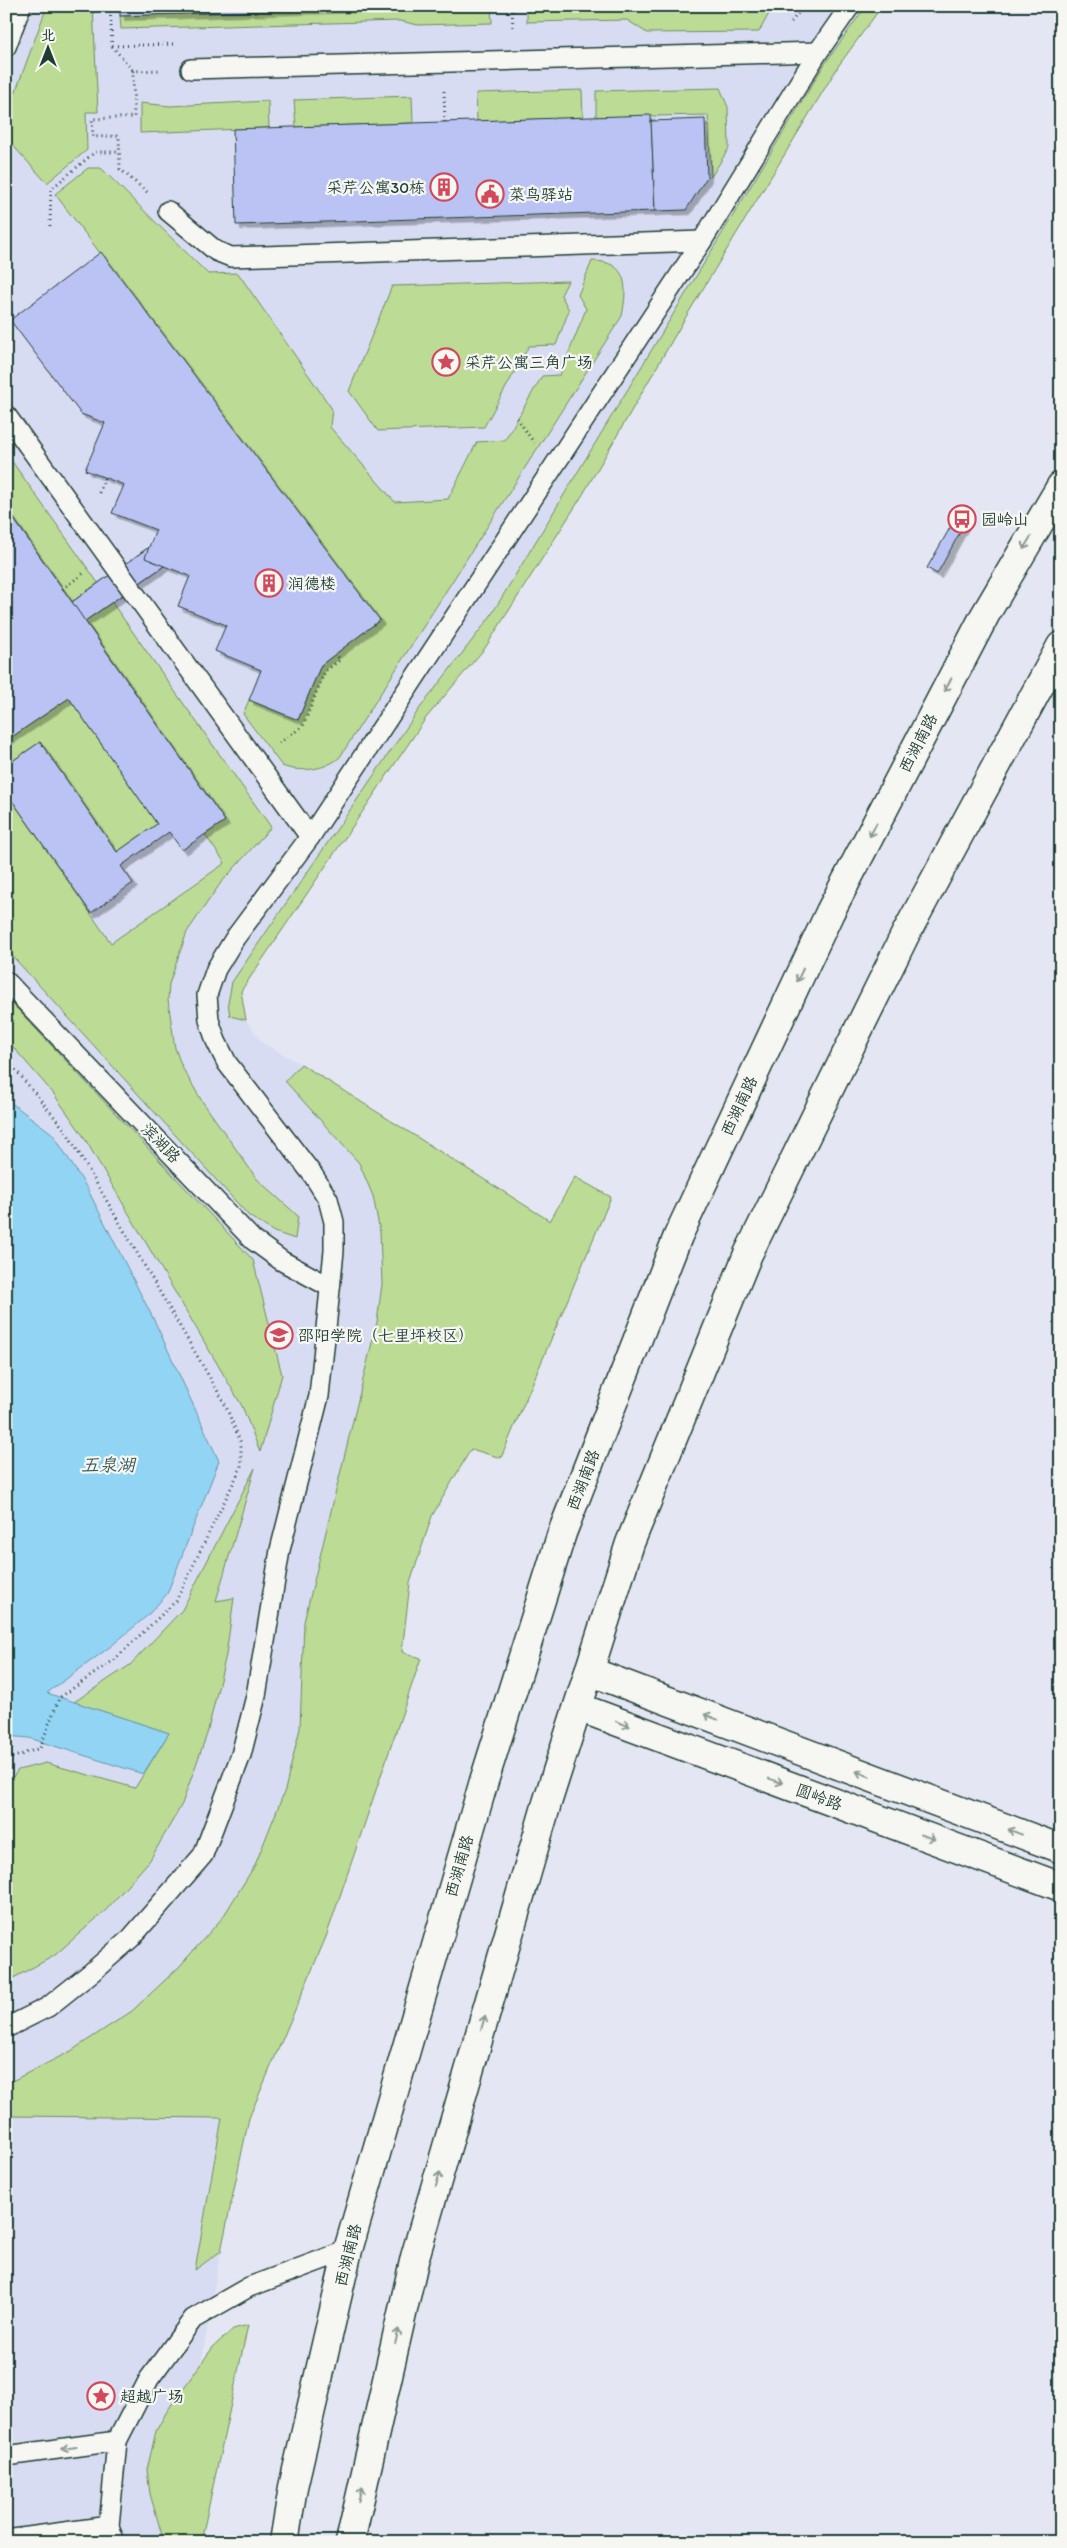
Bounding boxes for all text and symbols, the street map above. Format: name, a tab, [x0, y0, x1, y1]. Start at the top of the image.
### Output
north arrow	[22, 22, 72, 72]
text: 北	[41, 27, 55, 44]
building icon: 采芹公寓30栋	[429, 172, 459, 202]
place label: 采芹公寓30栋	[326, 178, 425, 197]
public building icon: 菜鸟驿站	[475, 179, 505, 209]
place label: 菜鸟驿站	[509, 185, 573, 204]
place icon: 采芹公寓三角广场	[431, 347, 461, 377]
place label: 采芹公寓三角广场	[465, 353, 593, 372]
bus stop icon: 园岭山	[947, 504, 977, 534]
place label: 园岭山	[981, 510, 1029, 529]
one-way arrow	[1021, 536, 1031, 550]
building icon: 润德楼	[254, 568, 284, 598]
place label: 润德楼	[288, 574, 336, 593]
one-way arrow	[943, 678, 953, 693]
street label: 西湖南路	[895, 710, 941, 776]
one-way arrow	[868, 822, 878, 837]
one-way arrow	[795, 967, 805, 982]
street label: 西湖南路	[717, 1073, 761, 1139]
street label: 滨湖路	[137, 1119, 185, 1167]
school or university icon: 邵阳学院（七里坪校区）	[264, 1320, 294, 1350]
place label: 邵阳学院（七里坪校区）	[298, 1326, 474, 1345]
street label: 西湖南路	[563, 1447, 603, 1513]
water label: 五泉湖	[81, 1454, 137, 1476]
one-way arrow	[704, 1712, 719, 1721]
one-way arrow	[615, 1720, 630, 1729]
one-way arrow	[856, 1769, 871, 1778]
one-way arrow	[767, 1777, 783, 1786]
street label: 圆岭路	[793, 1780, 845, 1814]
one-way arrow	[1008, 1827, 1023, 1836]
street label: 西湖南路	[441, 1833, 477, 1899]
one-way arrow	[920, 1833, 935, 1842]
one-way arrow	[479, 2015, 488, 2031]
one-way arrow	[433, 2171, 443, 2187]
street label: 西湖南路	[331, 2222, 365, 2288]
one-way arrow	[392, 2328, 402, 2344]
place icon: 超越广场	[86, 2381, 116, 2411]
place label: 超越广场	[120, 2387, 184, 2406]
one-way arrow	[61, 2443, 77, 2453]
one-way arrow	[356, 2486, 365, 2502]

